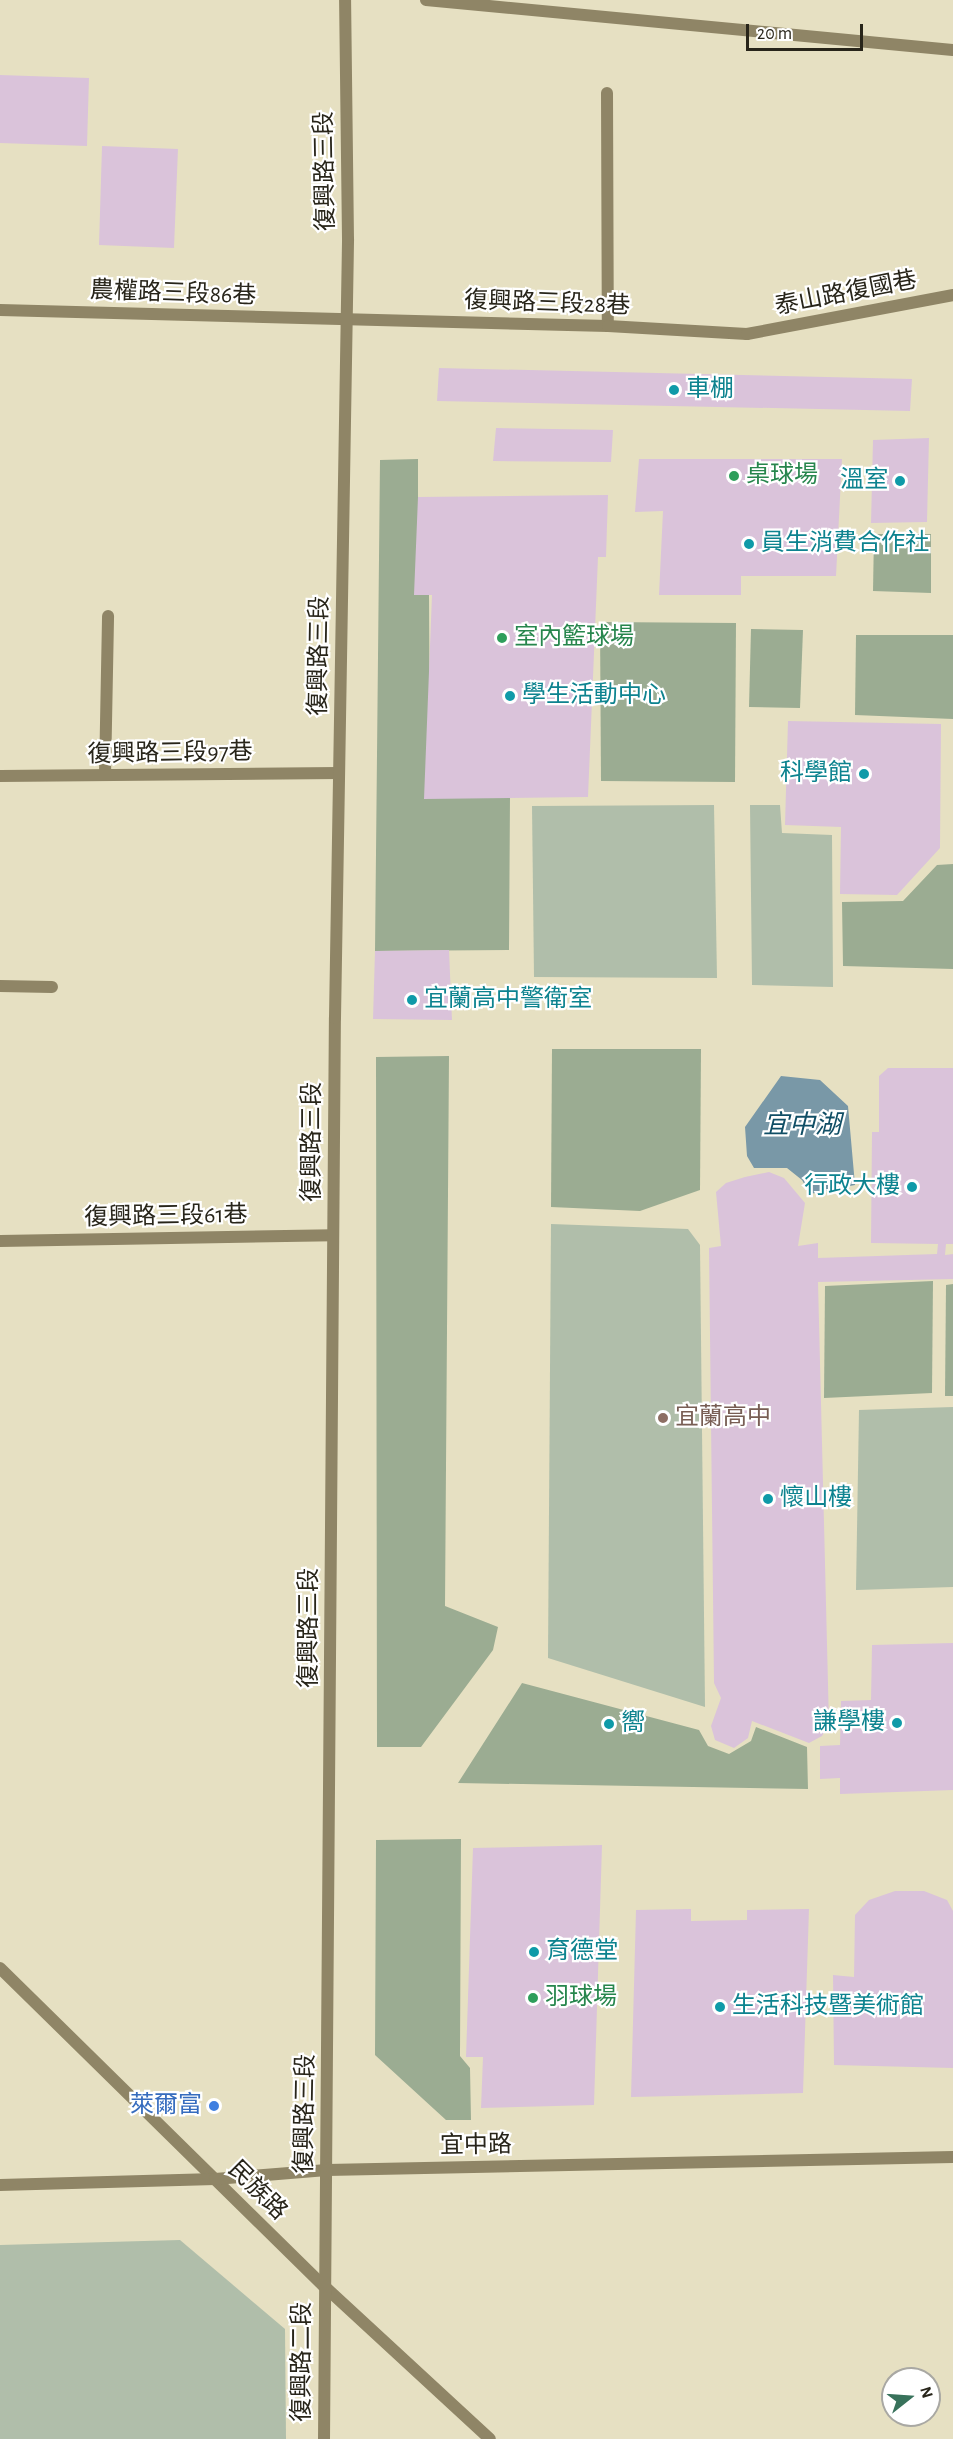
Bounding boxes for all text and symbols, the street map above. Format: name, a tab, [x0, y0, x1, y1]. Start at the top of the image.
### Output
scale bar	[749, 12, 866, 50]
text: 20 m	[757, 25, 792, 43]
street label: 復興路三段	[311, 111, 341, 231]
street label: 泰山路復國巷	[773, 266, 919, 322]
street label: 農權路三段86巷	[89, 277, 257, 311]
street label: 復興路三段28巷	[463, 287, 631, 321]
place label: 車棚	[686, 376, 734, 404]
marker: 車棚	[667, 383, 681, 397]
place label: 桌球場	[746, 462, 818, 490]
place label: 溫室	[840, 467, 888, 495]
marker: 桌球場	[727, 469, 741, 483]
marker: 溫室	[893, 474, 907, 488]
place label: 員生消費合作社	[761, 530, 929, 558]
marker: 員生消費合作社	[742, 537, 756, 551]
street label: 復興路三段	[305, 596, 335, 716]
place label: 室內籃球場	[514, 624, 634, 652]
marker: 室內籃球場	[495, 631, 509, 645]
place label: 學生活動中心	[522, 682, 666, 710]
marker: 學生活動中心	[503, 689, 517, 703]
street label: 復興路三段97巷	[87, 738, 253, 770]
place label: 科學館	[780, 760, 852, 788]
marker: 科學館	[857, 767, 871, 781]
place label: 宜蘭高中警衛室	[424, 986, 592, 1014]
marker: 宜蘭高中警衛室	[405, 993, 419, 1007]
street label: 復興路三段	[299, 1082, 327, 1202]
water label: 宜中湖	[763, 1110, 841, 1142]
place label: 行政大樓	[804, 1173, 900, 1201]
marker: 行政大樓	[905, 1180, 919, 1194]
street label: 復興路三段61巷	[84, 1201, 248, 1233]
place label: 宜蘭高中	[675, 1404, 771, 1432]
marker: 宜蘭高中	[656, 1411, 670, 1425]
place label: 懷山樓	[780, 1485, 852, 1513]
marker: 懷山樓	[761, 1492, 775, 1506]
street label: 復興路三段	[296, 1568, 324, 1688]
place label: 謙學樓	[813, 1709, 885, 1737]
place label: 嚮	[621, 1710, 645, 1738]
marker: 謙學樓	[890, 1716, 904, 1730]
marker: 嚮	[602, 1717, 616, 1731]
place label: 育德堂	[546, 1938, 618, 1966]
marker: 育德堂	[527, 1945, 541, 1959]
place label: 羽球場	[545, 1984, 617, 2012]
marker: 羽球場	[526, 1991, 540, 2005]
place label: 生活科技暨美術館	[732, 1993, 924, 2021]
marker: 生活科技暨美術館	[713, 2000, 727, 2014]
street label: 復興路三段	[291, 2054, 321, 2174]
place label: 萊爾富	[130, 2092, 202, 2120]
marker: 萊爾富	[207, 2099, 221, 2113]
street label: 宜中路	[440, 2131, 512, 2161]
street label: 民族路	[221, 2155, 293, 2227]
street label: 復興路二段	[289, 2302, 317, 2422]
north arrow	[881, 2367, 941, 2427]
text: N	[917, 2385, 936, 2400]

